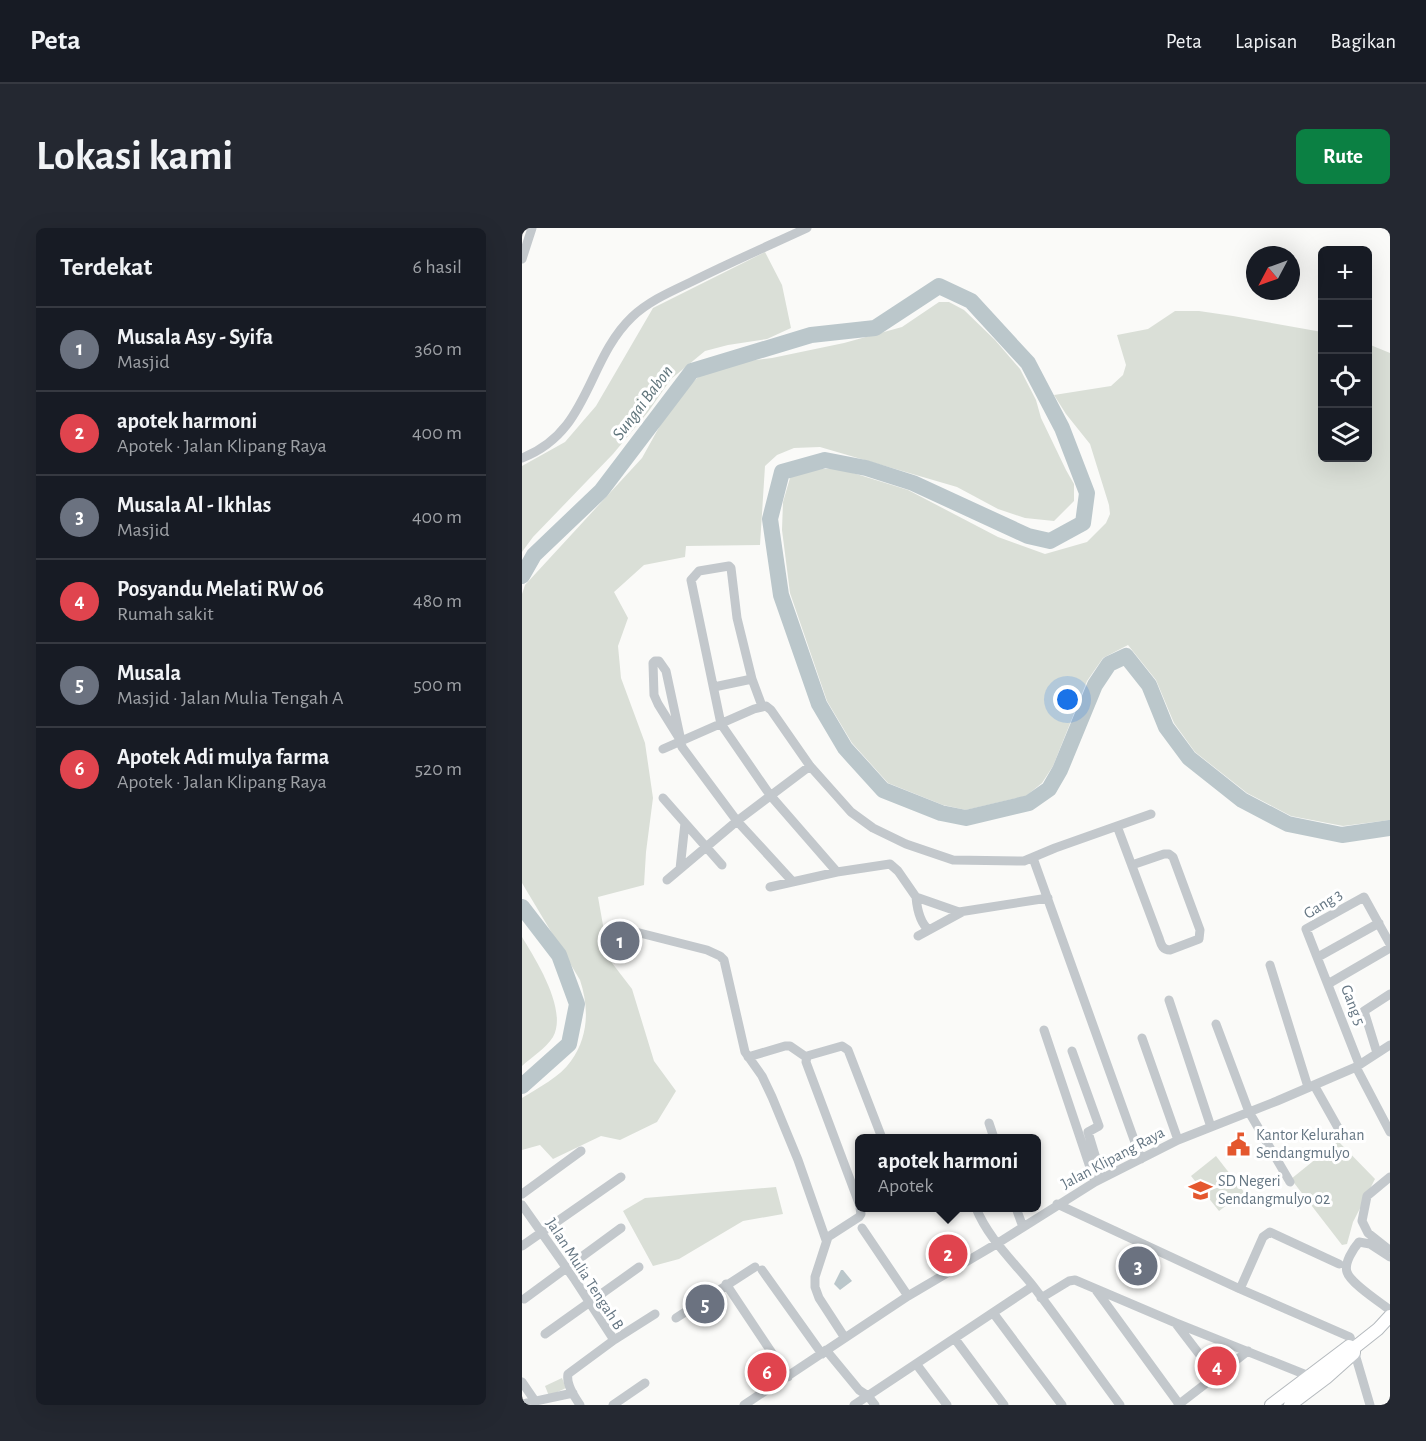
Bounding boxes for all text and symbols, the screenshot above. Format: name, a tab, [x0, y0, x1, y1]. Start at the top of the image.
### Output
text: Peta	[30, 27, 81, 55]
text: Peta	[1166, 31, 1202, 52]
text: Lapisan	[1235, 31, 1297, 52]
text: Bagikan	[1330, 31, 1396, 52]
button: Rute	[1296, 129, 1390, 184]
text: Lokasi kami	[36, 135, 233, 177]
north arrow	[1246, 246, 1300, 300]
map controls	[1318, 246, 1372, 462]
button: +	[1318, 246, 1372, 300]
text: Terdekat	[60, 254, 152, 280]
text: 6 hasil	[412, 257, 462, 277]
button: −	[1318, 300, 1372, 354]
text: Musala Asy - Syifa	[117, 326, 273, 348]
text: 1	[76, 339, 83, 359]
text: 360 m	[415, 339, 462, 359]
text: Masjid	[117, 352, 170, 372]
button: locate	[1318, 354, 1372, 408]
water label: Sungai Babon	[609, 362, 677, 444]
button: layers	[1318, 408, 1372, 462]
text: apotek harmoni	[117, 410, 257, 432]
text: 2	[75, 423, 84, 443]
text: 400 m	[412, 423, 462, 443]
text: Apotek · Jalan Klipang Raya	[117, 436, 327, 456]
text: Musala Al - Ikhlas	[117, 494, 271, 516]
text: 3	[75, 507, 84, 527]
text: 400 m	[412, 507, 462, 527]
text: Masjid	[117, 520, 170, 540]
text: Posyandu Melati RW 06	[117, 578, 324, 600]
text: 4	[74, 591, 85, 611]
text: 480 m	[413, 591, 462, 611]
text: Rumah sakit	[117, 604, 214, 624]
text: Musala	[117, 662, 181, 684]
text: 5	[75, 675, 84, 695]
text: 500 m	[413, 675, 462, 695]
your location	[1053, 685, 1082, 714]
text: Masjid · Jalan Mulia Tengah A	[117, 688, 343, 708]
text: Apotek Adi mulya farma	[117, 746, 329, 768]
text: 6	[75, 759, 84, 779]
text: 520 m	[415, 759, 462, 779]
text: Apotek · Jalan Klipang Raya	[117, 772, 327, 792]
street label: Gang 3	[1301, 886, 1345, 922]
pin: 1	[600, 918, 640, 964]
street label: Gang 5	[1338, 982, 1368, 1028]
street label: Jalan Klipang Raya	[1059, 1124, 1168, 1193]
place label: Kantor Kelurahan Sendangmulyo	[1256, 1127, 1364, 1162]
public building icon: Kantor Kelurahan Sendangmulyo	[1225, 1131, 1251, 1157]
popup	[855, 1134, 1041, 1212]
text: apotek harmoni	[878, 1150, 1018, 1172]
place label: SD Negeri Sendangmulyo 02	[1218, 1173, 1330, 1208]
text: Apotek	[878, 1176, 933, 1196]
school or university icon: SD Negeri Sendangmulyo 02	[1187, 1177, 1213, 1203]
street label: Jalan Mulia Tengah B	[543, 1215, 627, 1333]
pin: 2	[928, 1232, 968, 1276]
pin: 3	[1118, 1244, 1158, 1288]
pin: 5	[686, 1282, 724, 1326]
pin: 4	[1198, 1344, 1236, 1388]
pin: 6	[748, 1350, 786, 1394]

